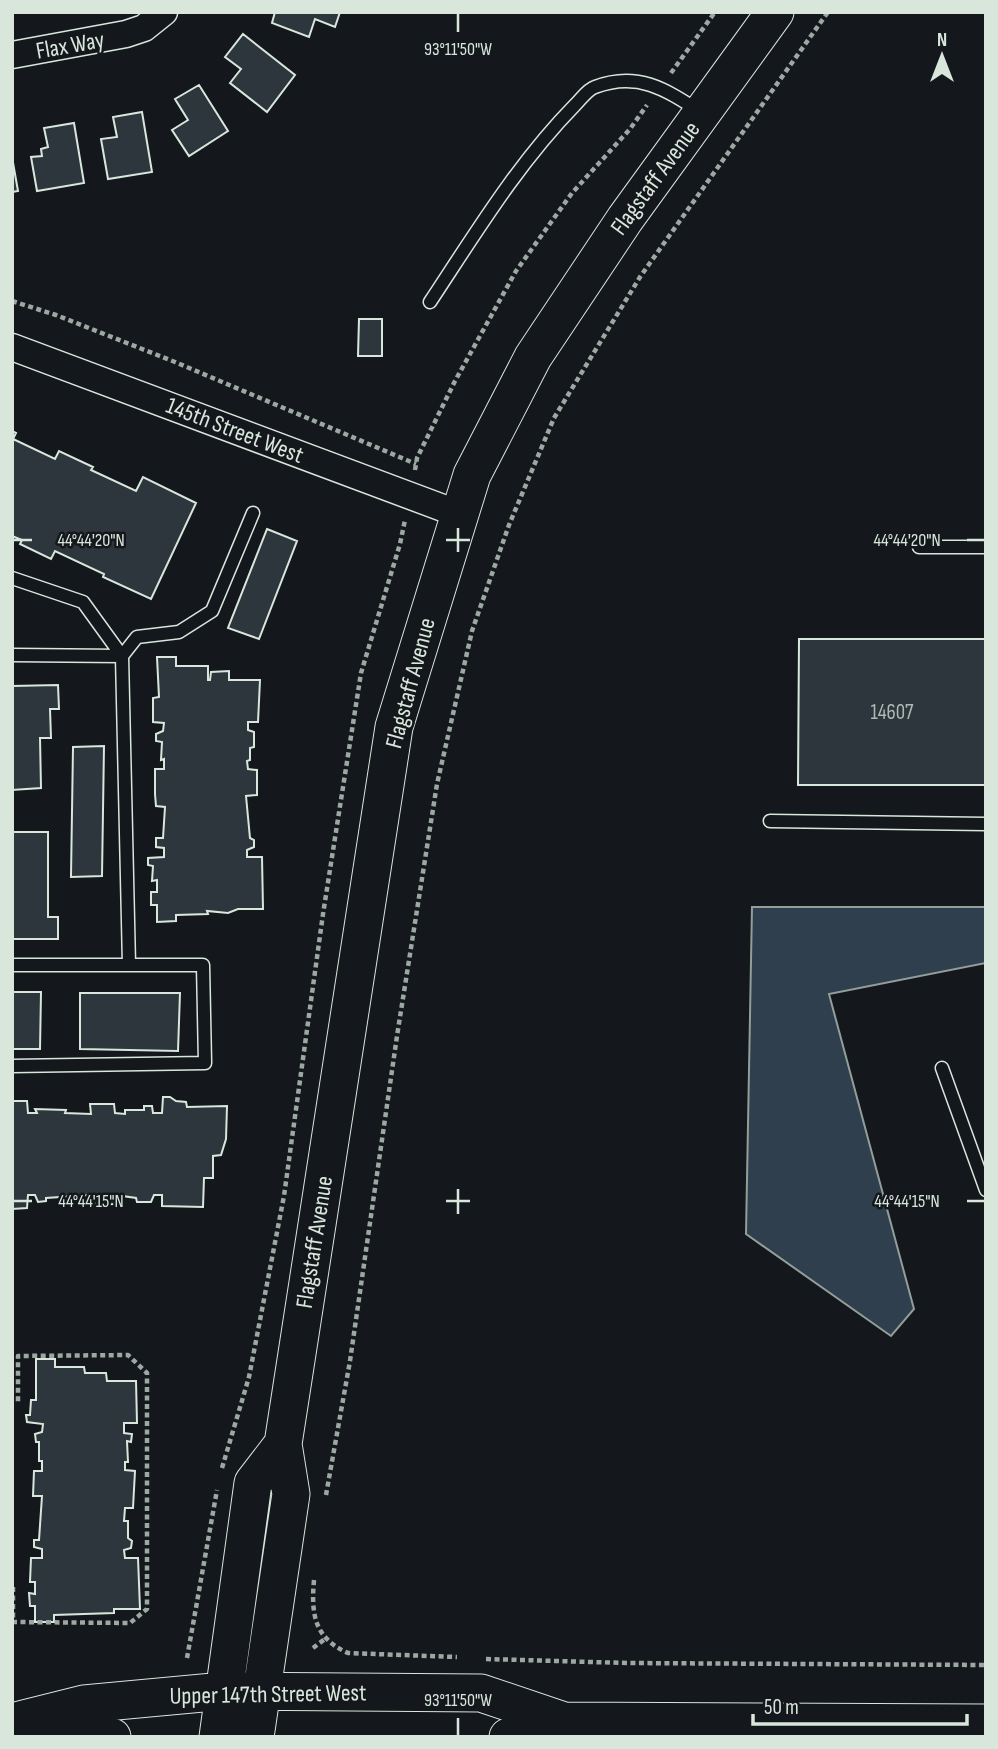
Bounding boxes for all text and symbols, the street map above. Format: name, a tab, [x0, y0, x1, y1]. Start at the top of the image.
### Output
north arrow	[907, 21, 977, 91]
street label: Flax Way	[34, 25, 107, 66]
text: N	[937, 29, 947, 52]
text: 93°11'50"W	[424, 39, 492, 60]
street label: Flagstaff Avenue	[604, 116, 706, 241]
street label: 145th Street West	[162, 391, 308, 470]
text: 44°44'20"N	[57, 530, 125, 551]
text: 44°44'20"N	[873, 530, 941, 551]
street label: Flagstaff Avenue	[379, 615, 442, 751]
house number: 14607	[870, 700, 914, 725]
street label: Flagstaff Avenue	[290, 1174, 339, 1310]
text: 44°44'15"N	[58, 1191, 124, 1212]
text: 44°44'15"N	[874, 1191, 940, 1212]
street label: Upper 147th Street West	[169, 1678, 367, 1711]
scale bar	[753, 1682, 967, 1726]
text: 93°11'50"W	[424, 1690, 492, 1711]
text: 50 m	[764, 1695, 799, 1720]

